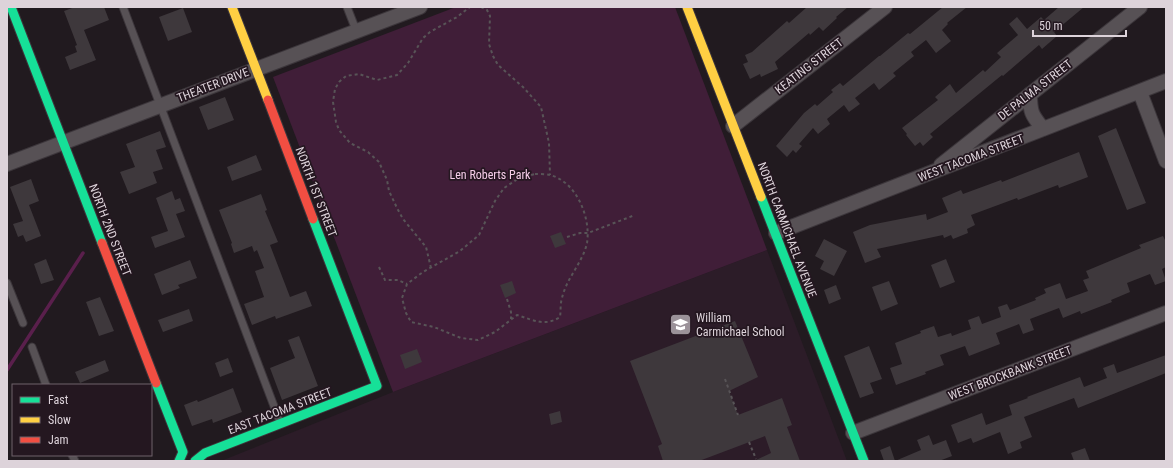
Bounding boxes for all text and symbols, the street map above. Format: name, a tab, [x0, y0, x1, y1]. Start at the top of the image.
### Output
scale bar	[1033, 12, 1126, 38]
text: 50 m	[1039, 19, 1063, 33]
street label: KEATING STREET	[772, 35, 846, 97]
street label: DE PALMA STREET	[995, 57, 1075, 123]
street label: THEATER DRIVE	[175, 65, 251, 105]
street label: WEST TACOMA STREET	[916, 131, 1026, 185]
street label: NORTH 1ST STREET	[292, 145, 340, 239]
street label: NORTH CARMICHAEL AVENUE	[755, 160, 819, 300]
park label: Len Roberts Park	[450, 168, 531, 182]
street label: NORTH 2ND STREET	[86, 182, 134, 278]
place label: William Carmichael School	[696, 311, 785, 339]
school or university icon: William Carmichael School	[668, 312, 694, 338]
street label: WEST BROCKBANK STREET	[946, 343, 1074, 403]
legend	[12, 384, 152, 456]
street label: EAST TACOMA STREET	[226, 385, 334, 437]
text: Fast	[48, 393, 69, 407]
text: Slow	[48, 413, 71, 427]
text: Jam	[48, 433, 69, 447]

